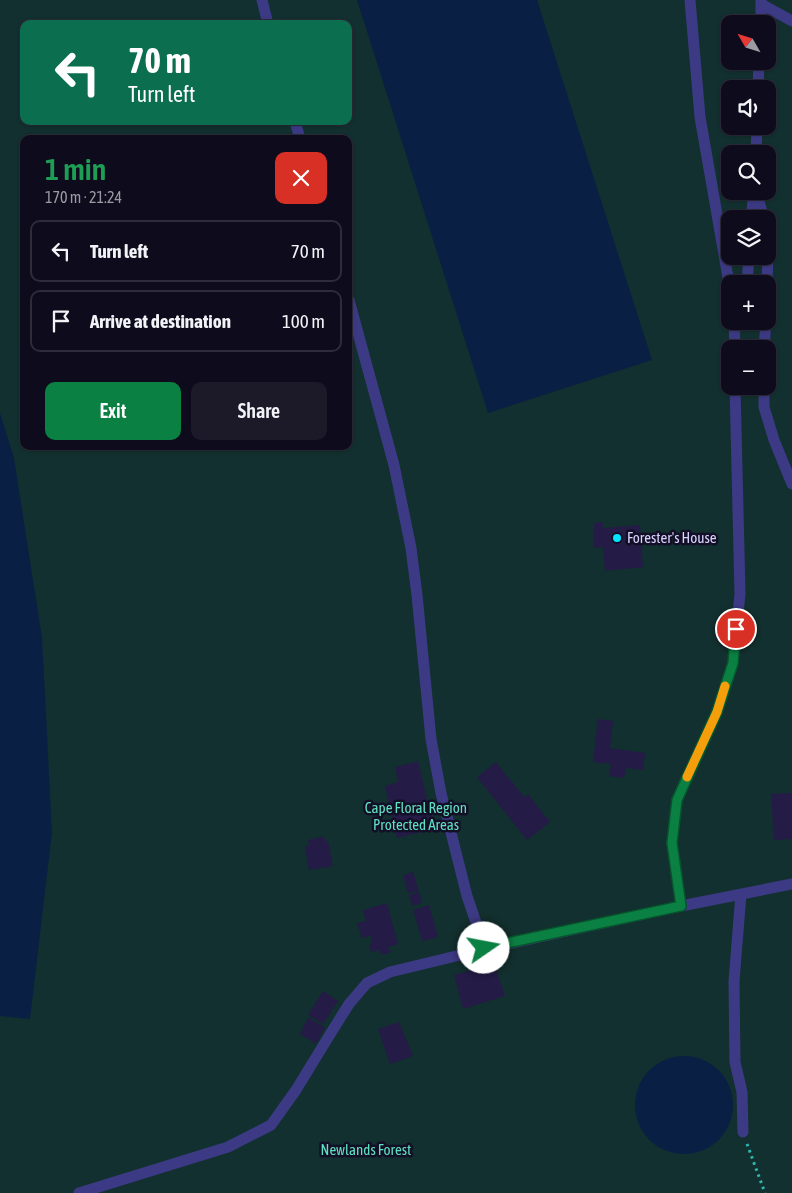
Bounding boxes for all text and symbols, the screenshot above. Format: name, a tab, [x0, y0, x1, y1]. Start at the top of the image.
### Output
north arrow	[721, 15, 776, 70]
map controls	[721, 15, 776, 395]
icon: left	[45, 40, 110, 105]
text: 70 m	[128, 40, 191, 80]
button: sound	[721, 80, 776, 135]
text: Turn left	[128, 81, 195, 107]
button: search	[721, 145, 776, 200]
text: 1 min	[45, 152, 106, 186]
button: close	[275, 152, 327, 204]
text: 170 m · 21:24	[45, 188, 122, 206]
button: layers	[721, 210, 776, 265]
icon: left	[47, 237, 75, 265]
text: Turn left	[90, 240, 148, 262]
text: 70 m	[291, 240, 325, 262]
button: +	[721, 275, 776, 330]
icon: arrive	[47, 307, 75, 335]
text: Arrive at destination	[90, 310, 231, 332]
text: 100 m	[282, 310, 325, 332]
button: −	[721, 340, 776, 395]
button: Exit	[45, 382, 181, 440]
button: Share	[191, 382, 327, 440]
place label: Forester's House	[627, 529, 717, 546]
marker: Forester's House	[611, 532, 623, 544]
pin	[715, 608, 757, 650]
icon: arrive	[722, 615, 750, 643]
park label: Cape Floral Region Protected Areas	[365, 799, 467, 833]
position arrow	[457, 921, 509, 973]
park label: Newlands Forest	[321, 1141, 411, 1158]

